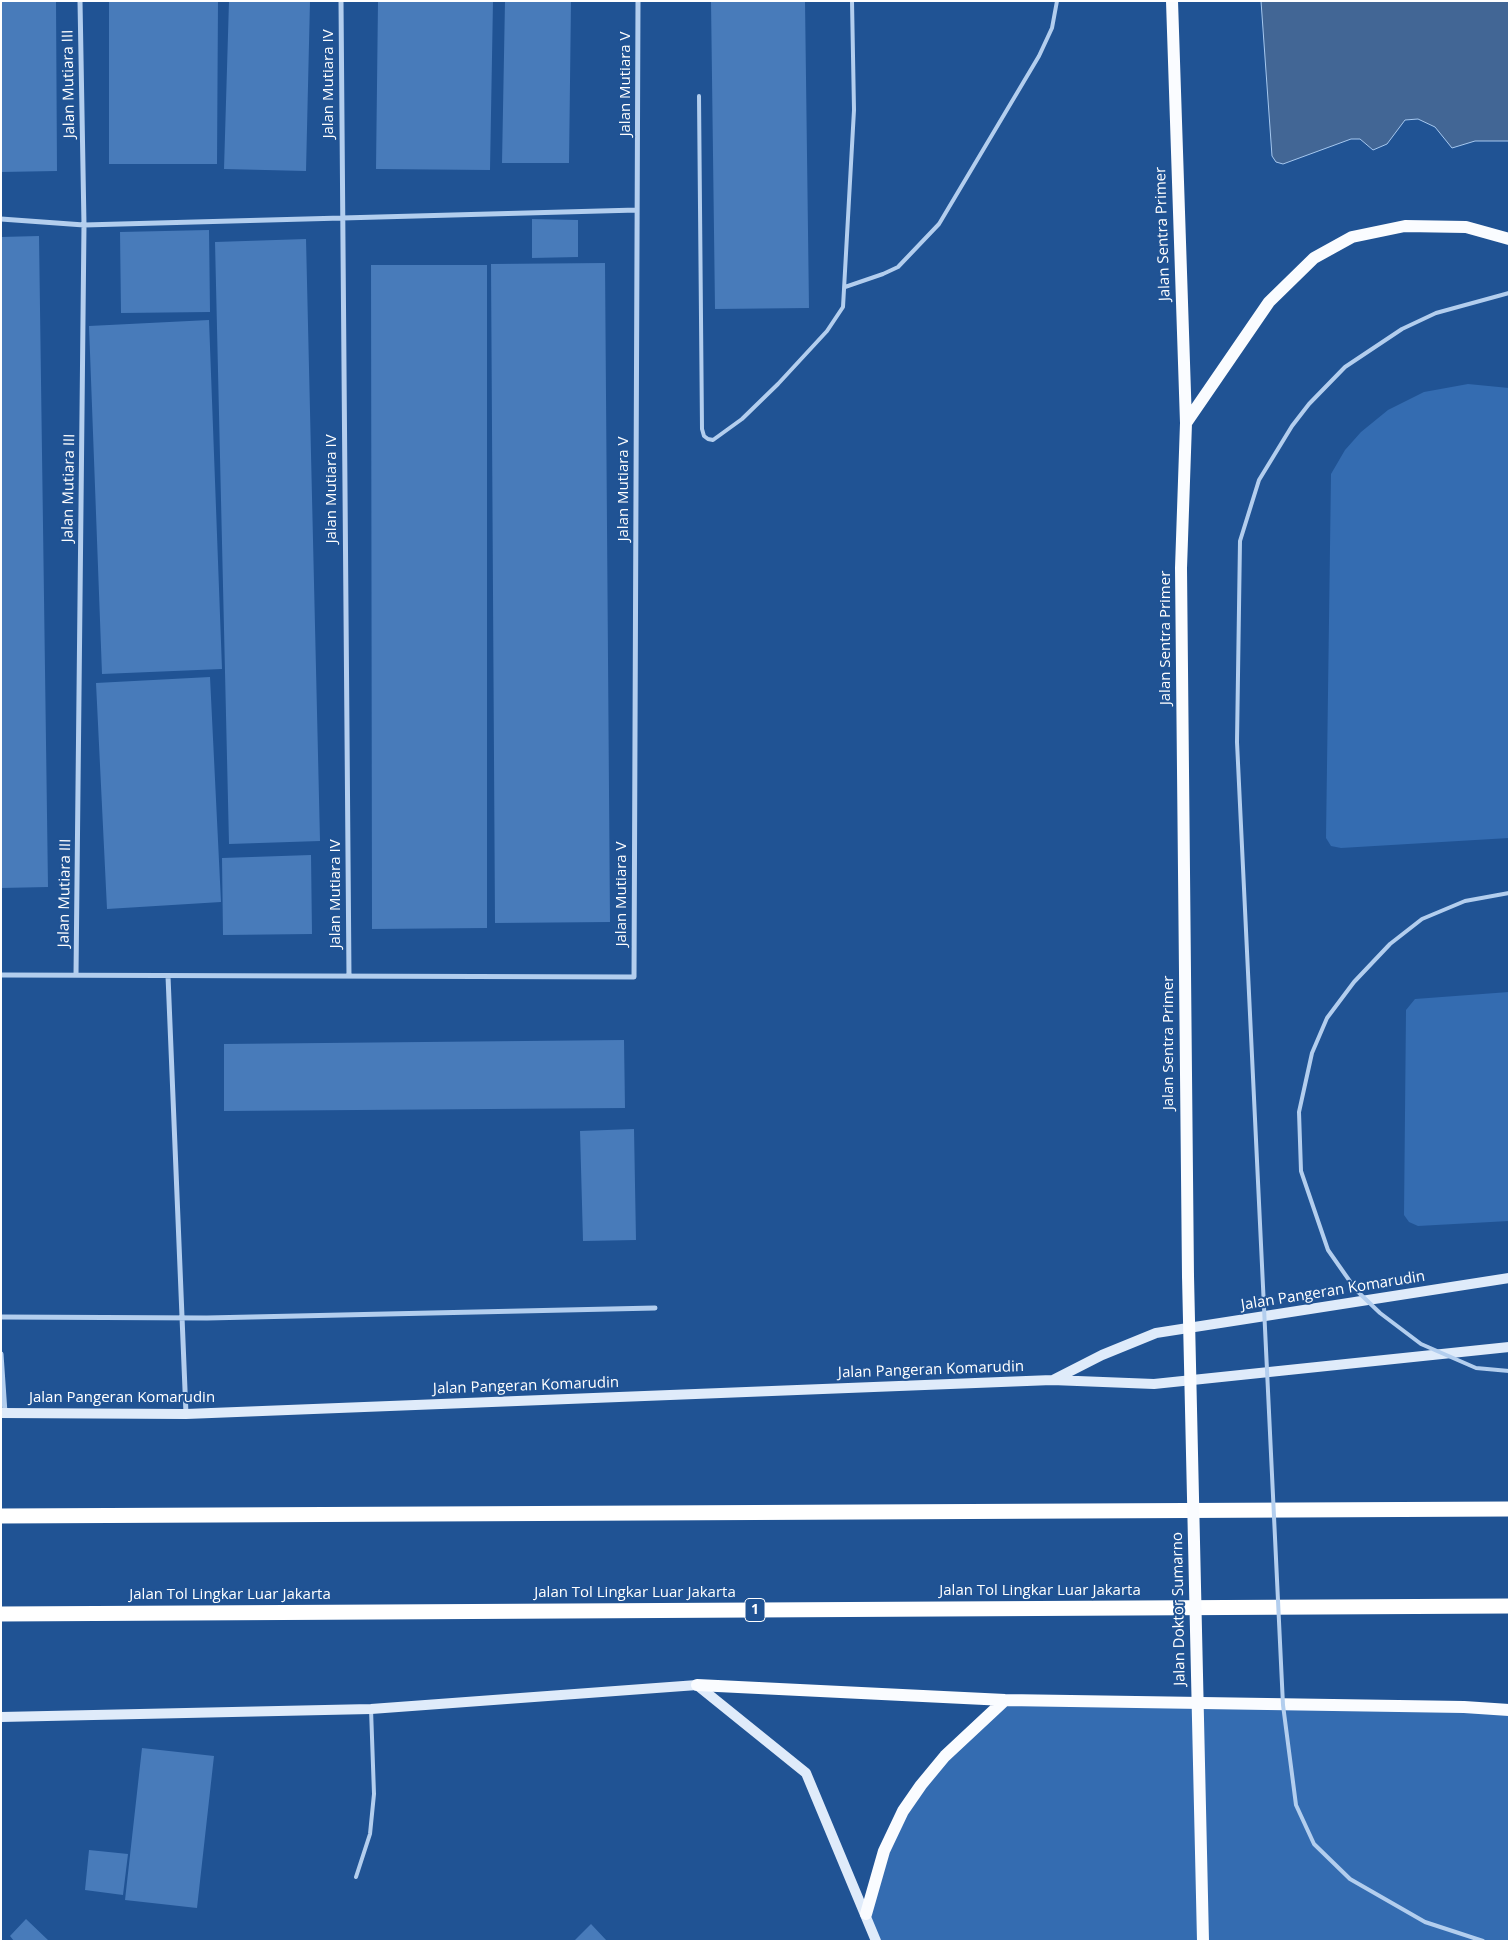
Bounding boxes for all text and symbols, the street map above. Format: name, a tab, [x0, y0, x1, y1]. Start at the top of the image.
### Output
street label: Jalan Mutiara IV	[320, 29, 338, 139]
street label: Jalan Mutiara III	[59, 30, 79, 138]
street label: Jalan Mutiara V	[617, 31, 635, 137]
street label: Jalan Sentra Primer	[1152, 166, 1174, 302]
street label: Jalan Mutiara III	[59, 434, 79, 542]
street label: Jalan Mutiara IV	[323, 434, 341, 544]
street label: Jalan Mutiara V	[615, 436, 633, 542]
street label: Jalan Sentra Primer	[1157, 571, 1175, 705]
street label: Jalan Mutiara III	[55, 839, 75, 947]
street label: Jalan Mutiara IV	[327, 839, 345, 949]
street label: Jalan Mutiara V	[613, 841, 631, 947]
street label: Jalan Sentra Primer	[1160, 976, 1178, 1110]
street label: Jalan Pangeran Komarudin	[1240, 1268, 1426, 1314]
street label: Jalan Pangeran Komarudin	[838, 1358, 1024, 1382]
street label: Jalan Pangeran Komarudin	[433, 1374, 619, 1398]
street label: Jalan Pangeran Komarudin	[29, 1389, 215, 1407]
street label: Jalan Doktor Sumarno	[1169, 1532, 1189, 1686]
street label: Jalan Tol Lingkar Luar Jakarta	[939, 1582, 1141, 1600]
street label: Jalan Tol Lingkar Luar Jakarta	[534, 1584, 736, 1602]
street label: Jalan Tol Lingkar Luar Jakarta	[129, 1586, 331, 1604]
road number: 1	[745, 1598, 765, 1622]

